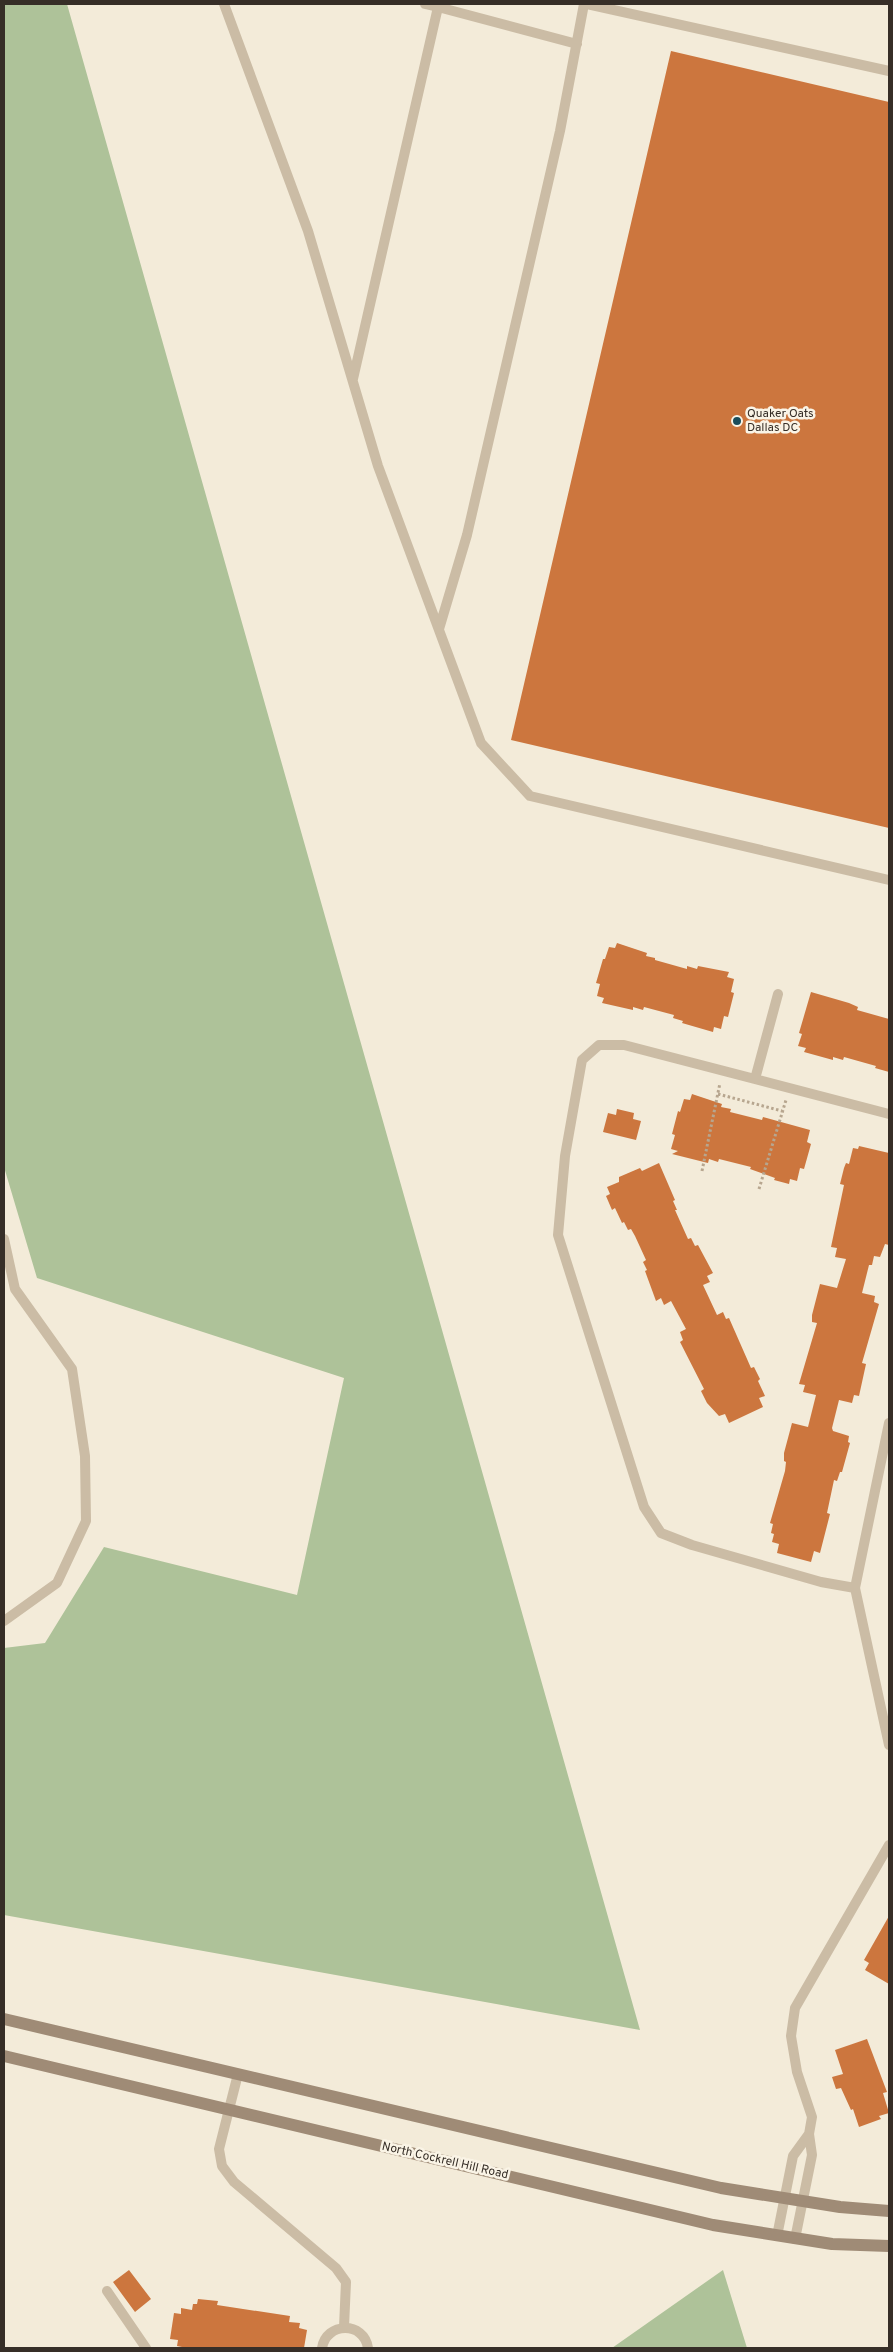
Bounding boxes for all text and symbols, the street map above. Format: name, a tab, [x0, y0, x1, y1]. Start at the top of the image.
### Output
place label: Quaker Oats Dallas DC	[747, 406, 814, 436]
marker: Quaker Oats Dallas DC	[731, 415, 743, 427]
street label: North Cockrell Hill Road	[380, 2139, 510, 2183]

